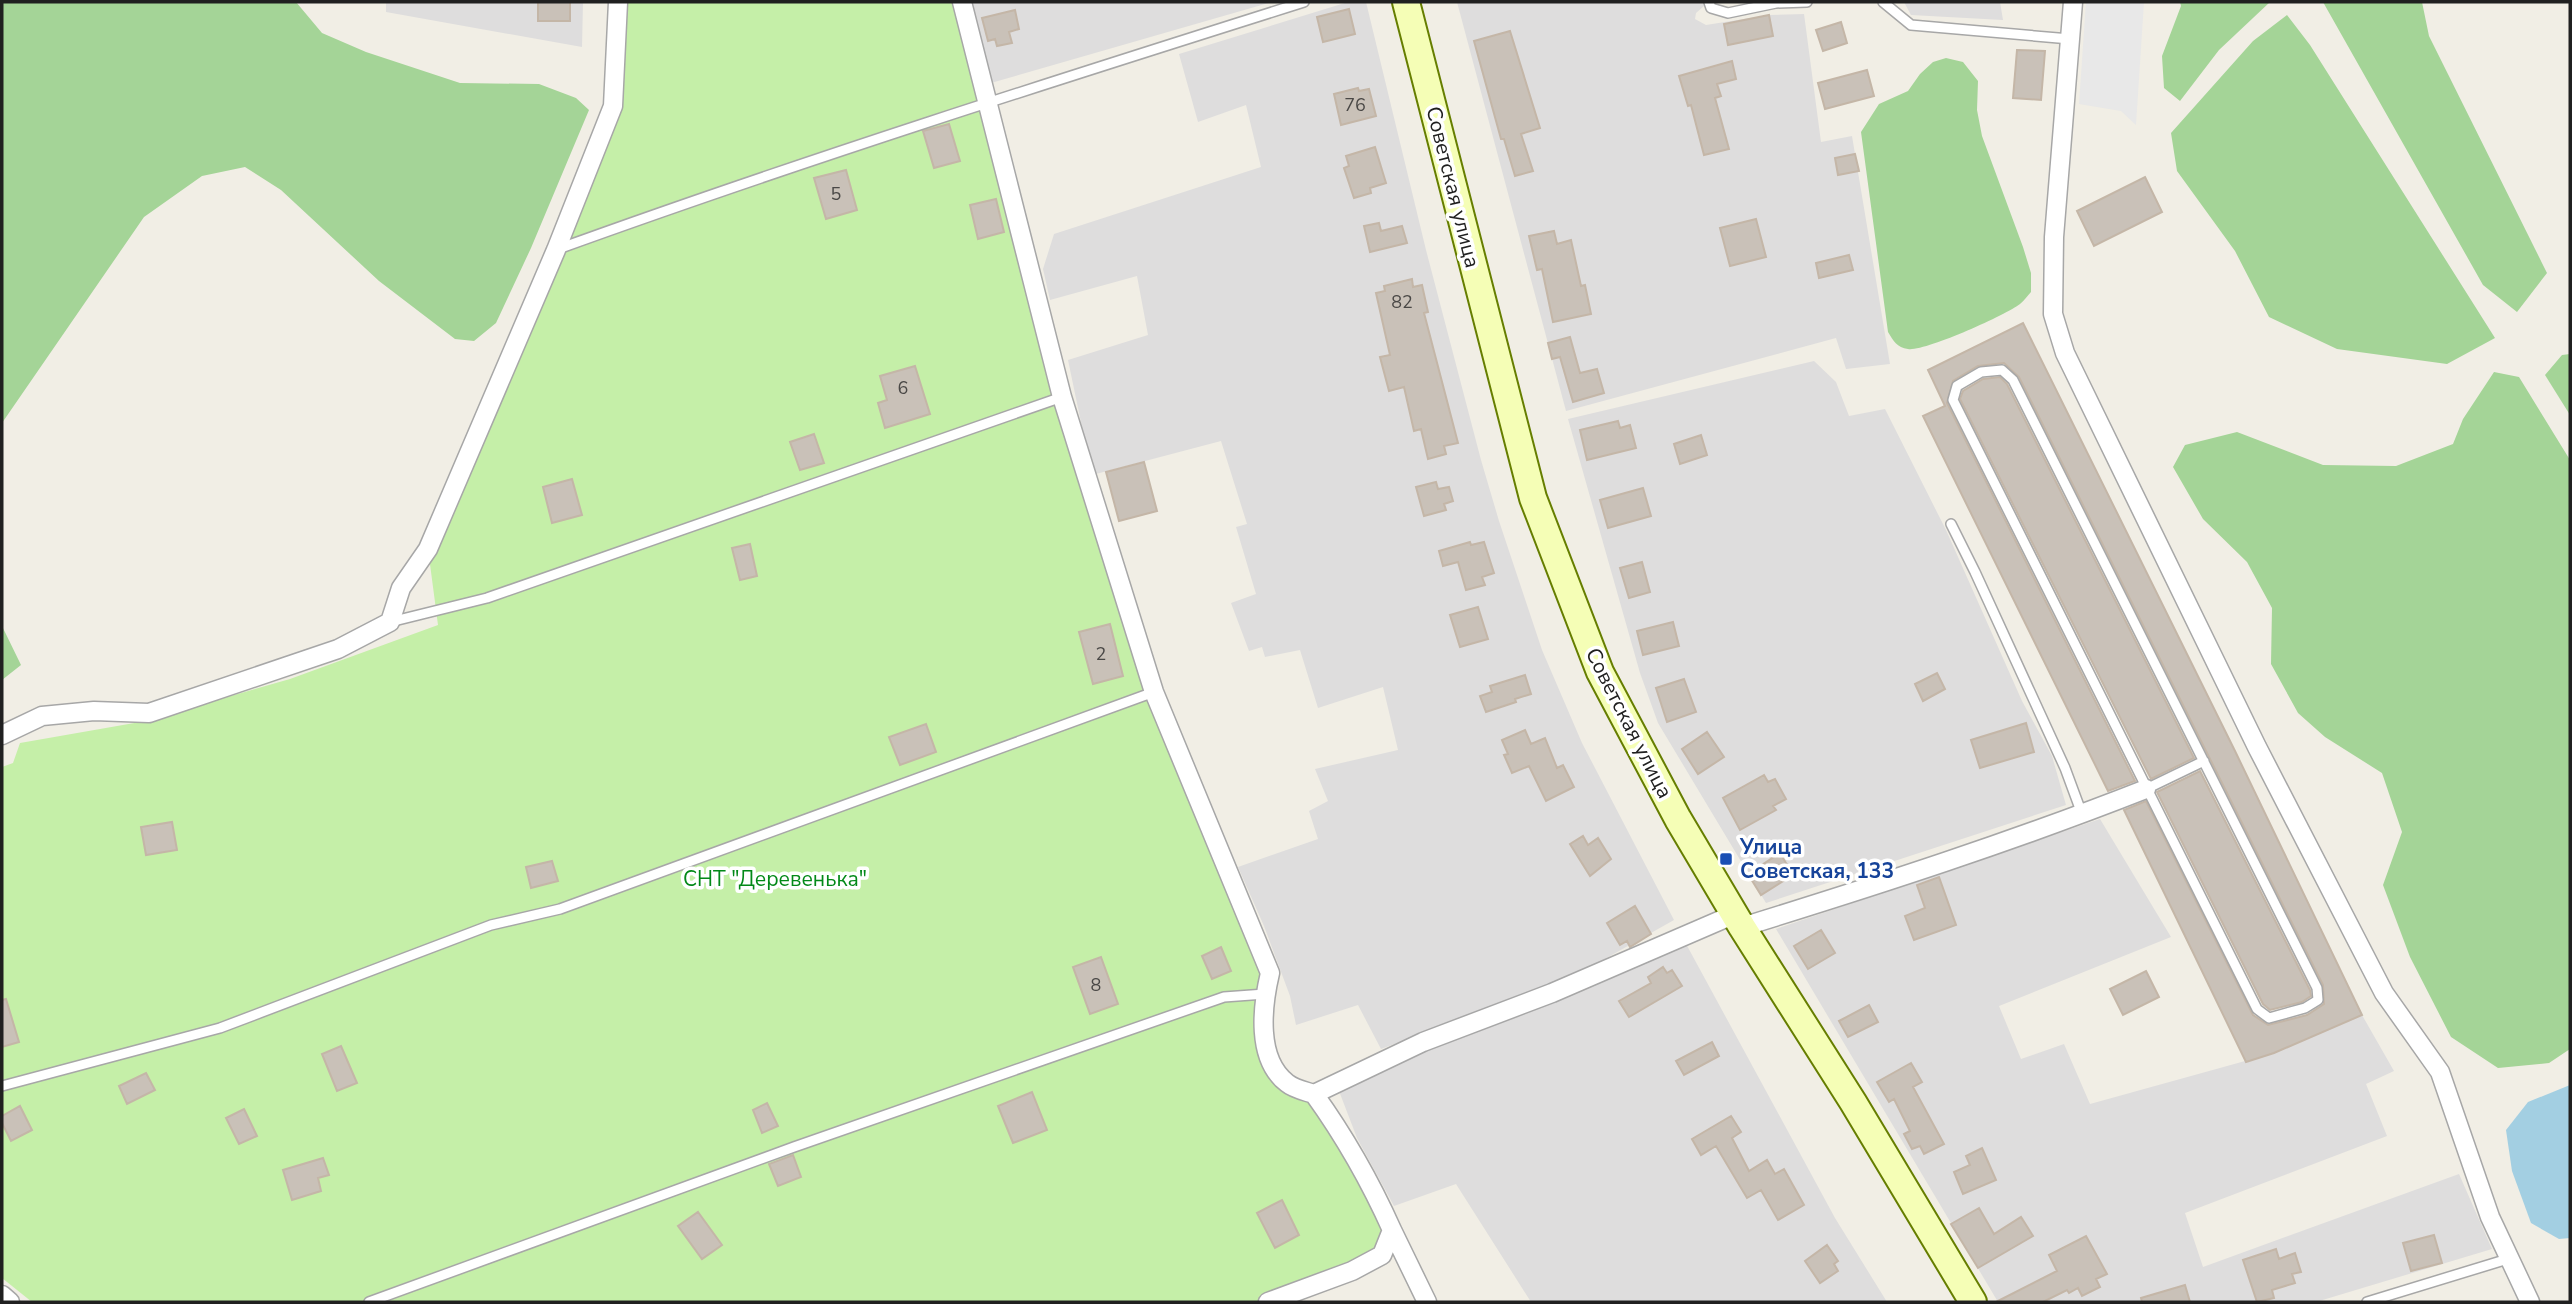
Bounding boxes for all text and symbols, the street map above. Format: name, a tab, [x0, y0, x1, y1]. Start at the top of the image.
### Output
house number: 76	[1344, 93, 1366, 117]
street label: Советская улица	[1419, 103, 1487, 271]
house number: 5	[831, 182, 841, 206]
house number: 82	[1391, 290, 1413, 314]
house number: 6	[898, 376, 908, 400]
house number: 2	[1096, 642, 1106, 666]
street label: Советская улица	[1579, 643, 1679, 803]
place label: Улица Советская, 133	[1739, 833, 1894, 885]
marker: Улица Советская, 133	[1718, 851, 1734, 867]
park label: СНТ "Деревенька"	[683, 865, 867, 893]
house number: 8	[1091, 973, 1101, 997]

